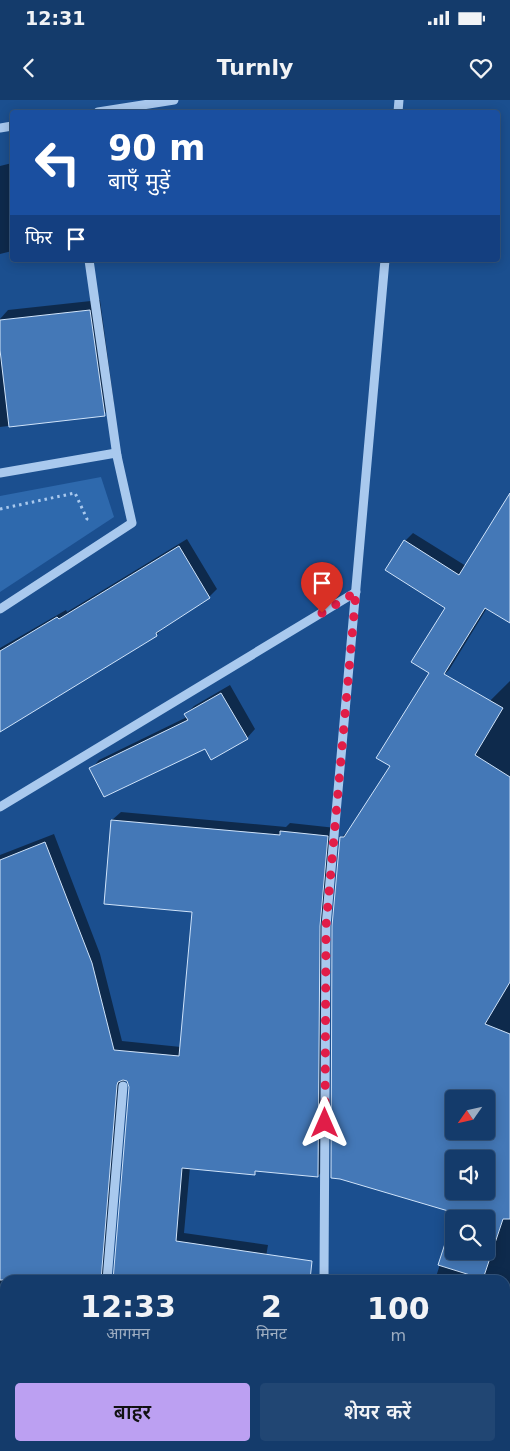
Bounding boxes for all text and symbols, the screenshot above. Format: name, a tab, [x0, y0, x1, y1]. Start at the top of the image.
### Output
text: 12:31	[25, 7, 85, 29]
icon: back	[15, 54, 43, 82]
icon: heart	[467, 54, 495, 82]
text: Turnly	[217, 55, 293, 80]
text: 90 m	[108, 128, 205, 168]
icon: left	[25, 130, 90, 195]
text: बाएँ मुड़ें	[108, 169, 170, 194]
icon: arrive	[62, 225, 90, 253]
text: फिर	[25, 226, 52, 248]
pin	[301, 562, 343, 613]
icon: arrive	[308, 569, 336, 597]
north arrow	[445, 1090, 495, 1140]
map controls	[445, 1090, 495, 1260]
position arrow	[298, 1096, 350, 1148]
button: sound	[445, 1150, 495, 1200]
button: search	[445, 1210, 495, 1260]
text: 12:33	[80, 1289, 176, 1324]
text: 2	[261, 1289, 282, 1324]
text: 100	[367, 1291, 430, 1326]
text: आगमन	[106, 1324, 150, 1343]
text: मिनट	[256, 1324, 287, 1343]
text: m	[391, 1326, 406, 1345]
button: बाहर	[15, 1383, 250, 1441]
button: शेयर करें	[260, 1383, 495, 1441]

